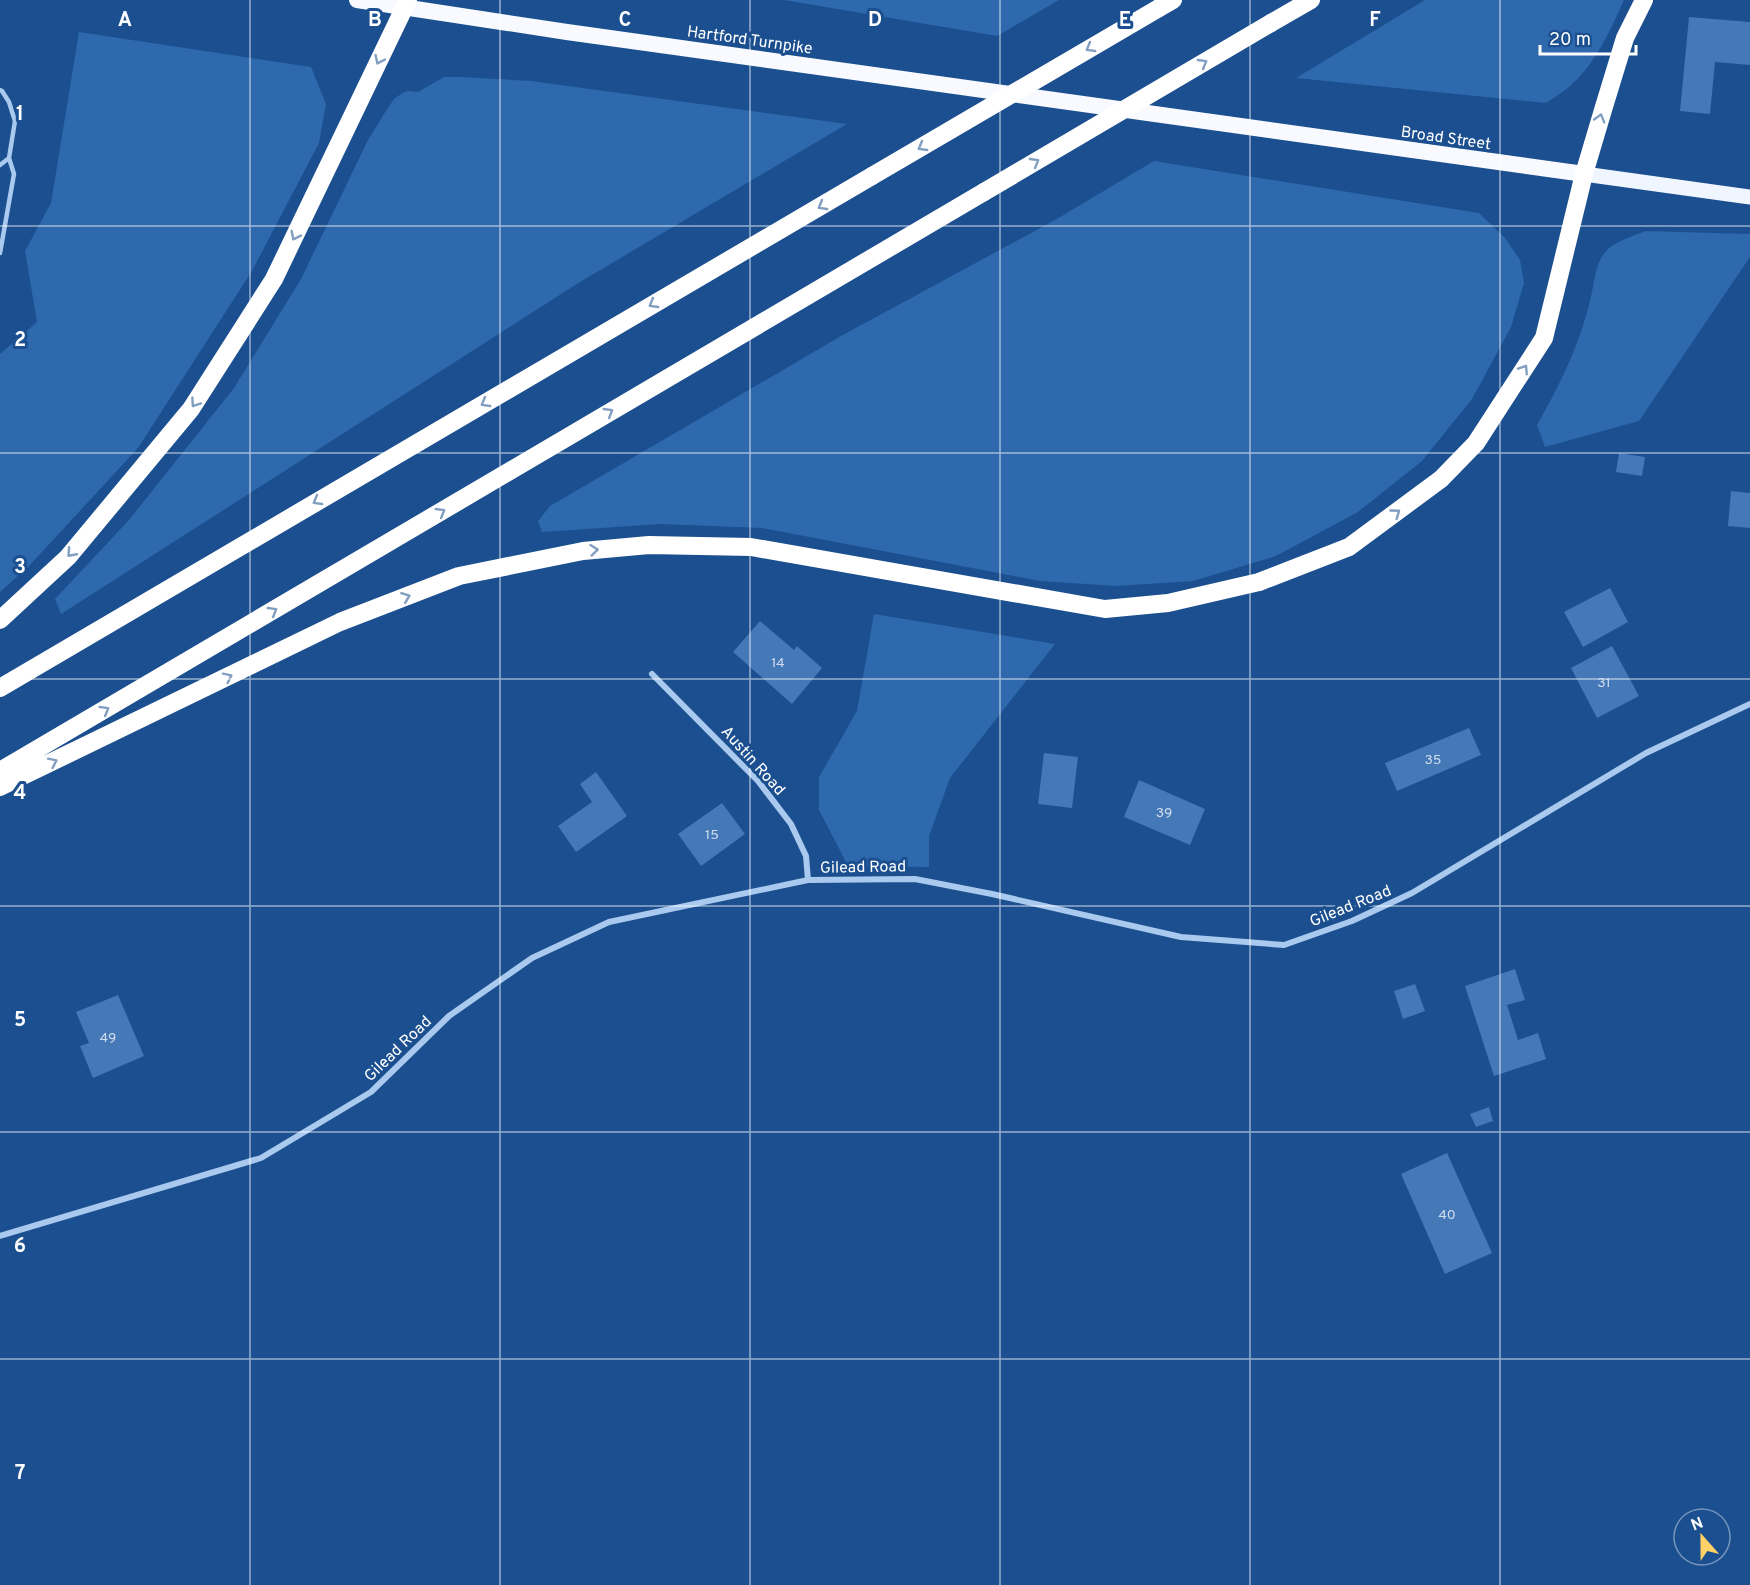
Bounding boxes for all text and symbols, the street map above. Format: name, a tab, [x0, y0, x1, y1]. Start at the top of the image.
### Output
text: A	[118, 8, 132, 34]
text: B	[368, 8, 382, 34]
text: C	[619, 8, 631, 34]
text: D	[868, 8, 882, 34]
text: E	[1119, 8, 1131, 34]
text: F	[1369, 8, 1381, 34]
scale bar	[1540, 18, 1636, 56]
street label: Hartford Turnpike	[686, 22, 814, 60]
text: 20 m	[1549, 29, 1591, 52]
one-way arrow	[1086, 41, 1096, 53]
one-way arrow	[374, 54, 386, 65]
one-way arrow	[1197, 59, 1207, 71]
text: 1	[16, 102, 24, 128]
one-way arrow	[1593, 113, 1606, 123]
street label: Broad Street	[1399, 123, 1492, 155]
one-way arrow	[918, 139, 928, 151]
one-way arrow	[1029, 158, 1039, 170]
one-way arrow	[817, 198, 828, 210]
one-way arrow	[291, 230, 303, 241]
one-way arrow	[649, 297, 659, 308]
text: 2	[14, 328, 26, 354]
one-way arrow	[1517, 365, 1529, 375]
one-way arrow	[481, 395, 491, 407]
one-way arrow	[191, 396, 202, 407]
one-way arrow	[603, 408, 613, 420]
one-way arrow	[313, 494, 323, 506]
one-way arrow	[435, 507, 445, 519]
one-way arrow	[1390, 509, 1401, 520]
one-way arrow	[590, 544, 599, 557]
one-way arrow	[67, 547, 78, 557]
text: 3	[14, 555, 26, 581]
one-way arrow	[400, 592, 411, 604]
one-way arrow	[267, 606, 277, 618]
house number: 14	[771, 655, 785, 672]
one-way arrow	[222, 673, 233, 684]
house number: 31	[1597, 675, 1611, 692]
one-way arrow	[99, 705, 109, 717]
street label: Austin Road	[716, 722, 789, 800]
house number: 35	[1424, 752, 1442, 769]
one-way arrow	[46, 758, 57, 770]
text: 4	[14, 781, 26, 807]
house number: 39	[1156, 805, 1172, 822]
house number: 15	[705, 827, 719, 844]
street label: Gilead Road	[820, 857, 906, 879]
street label: Gilead Road	[1307, 881, 1394, 932]
text: 5	[14, 1008, 26, 1034]
street label: Gilead Road	[360, 1012, 436, 1087]
house number: 49	[100, 1030, 116, 1047]
house number: 40	[1438, 1207, 1456, 1224]
text: 6	[14, 1234, 26, 1260]
text: 7	[15, 1461, 25, 1487]
north arrow	[1672, 1507, 1732, 1567]
text: N	[1688, 1513, 1706, 1536]

